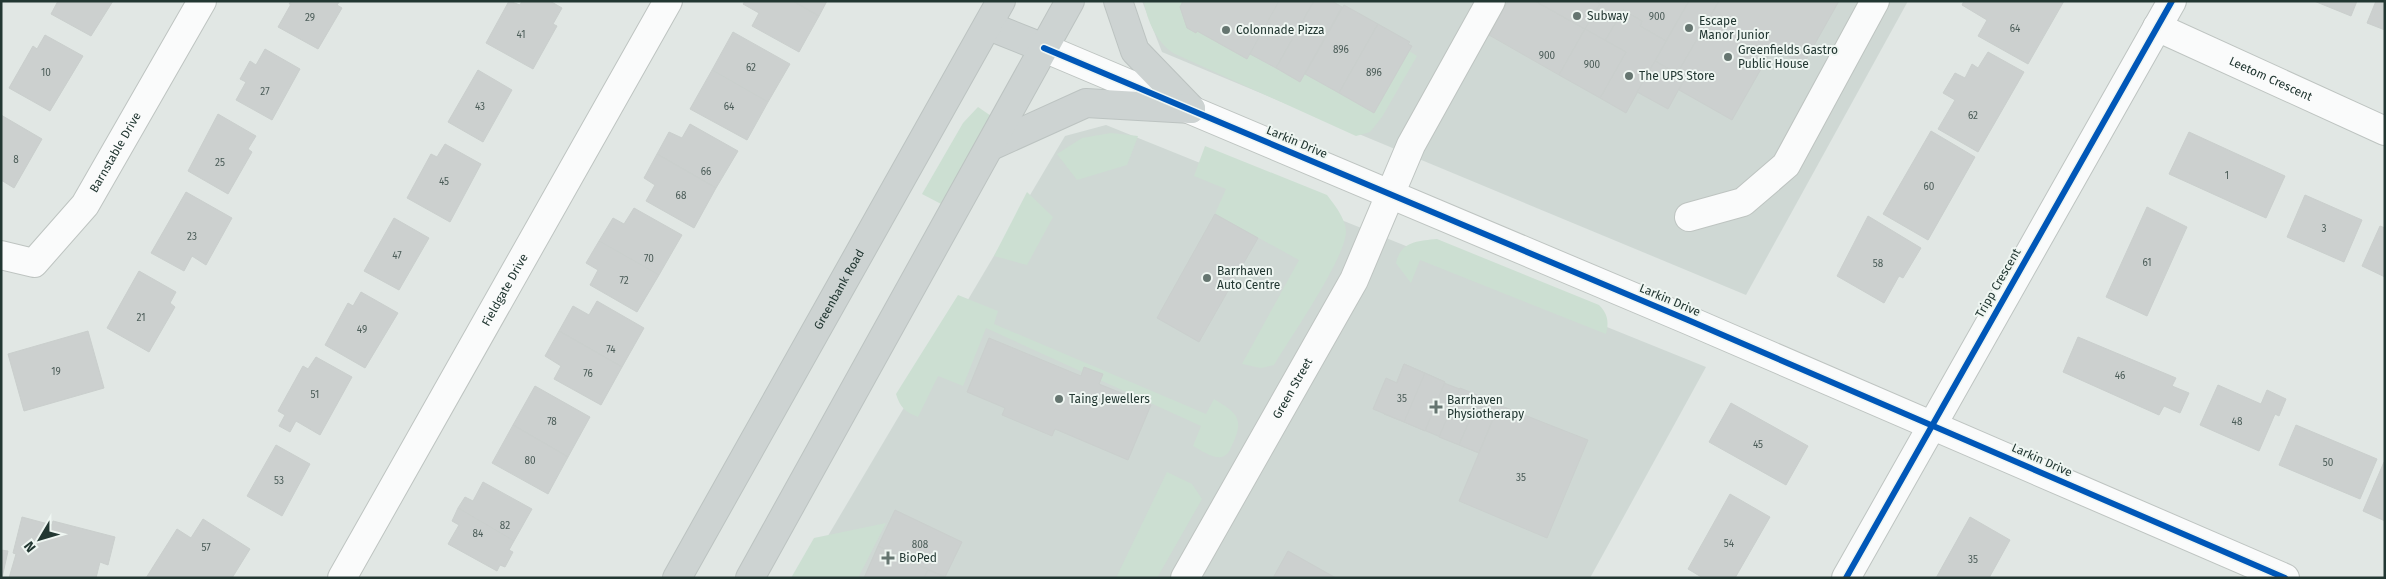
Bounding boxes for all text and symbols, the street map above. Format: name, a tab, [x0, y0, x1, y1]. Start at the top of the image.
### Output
place label: Subway	[1587, 9, 1628, 23]
marker: Subway	[1571, 10, 1583, 22]
house number: 900	[1649, 11, 1666, 23]
house number: 29	[305, 12, 315, 24]
place label: Escape Manor Junior	[1699, 14, 1770, 42]
marker: Escape Manor Junior	[1683, 22, 1695, 34]
place label: Colonnade Pizza	[1236, 23, 1325, 37]
house number: 64	[2010, 23, 2021, 35]
marker: Colonnade Pizza	[1220, 24, 1232, 36]
house number: 41	[516, 29, 526, 41]
place label: Greenfields Gastro Public House	[1738, 43, 1838, 71]
house number: 896	[1333, 44, 1349, 56]
house number: 900	[1539, 50, 1556, 62]
marker: Greenfields Gastro Public House	[1722, 51, 1734, 63]
street label: Leetom Crescent	[2227, 54, 2315, 104]
house number: 900	[1584, 59, 1601, 71]
house number: 62	[746, 62, 756, 74]
house number: 10	[41, 67, 51, 79]
house number: 896	[1366, 67, 1382, 79]
place label: The UPS Store	[1639, 69, 1715, 83]
marker: The UPS Store	[1623, 70, 1635, 82]
house number: 27	[260, 86, 270, 98]
house number: 43	[475, 101, 485, 113]
house number: 64	[724, 101, 735, 113]
street label: Barnstable Drive	[87, 110, 144, 195]
house number: 62	[1968, 110, 1978, 122]
street label: Larkin Drive	[1264, 123, 1330, 161]
house number: 8	[13, 154, 19, 166]
house number: 25	[215, 157, 225, 169]
house number: 66	[701, 166, 711, 178]
house number: 1	[2225, 170, 2229, 182]
house number: 45	[439, 176, 449, 188]
house number: 60	[1924, 181, 1935, 193]
house number: 68	[676, 190, 687, 202]
house number: 3	[2322, 223, 2327, 235]
house number: 23	[187, 231, 197, 243]
street label: Tripp Crescent	[1973, 245, 2024, 320]
street label: Greenbank Road	[811, 247, 867, 332]
house number: 47	[392, 250, 402, 262]
street label: Fieldgate Drive	[479, 251, 531, 328]
house number: 70	[644, 253, 654, 265]
house number: 61	[2142, 257, 2152, 269]
house number: 58	[1873, 258, 1884, 270]
place label: Barrhaven Auto Centre	[1217, 264, 1280, 292]
marker: Barrhaven Auto Centre	[1201, 272, 1213, 284]
house number: 72	[619, 275, 629, 287]
street label: Larkin Drive	[1637, 281, 1703, 319]
house number: 21	[136, 312, 146, 324]
house number: 49	[357, 324, 367, 336]
house number: 74	[606, 344, 616, 356]
street label: Green Street	[1270, 355, 1316, 421]
house number: 19	[51, 366, 61, 378]
house number: 76	[583, 368, 593, 380]
house number: 46	[2115, 370, 2125, 382]
house number: 51	[311, 389, 319, 401]
place label: Taing Jewellers	[1069, 392, 1150, 406]
marker: Taing Jewellers	[1053, 393, 1065, 405]
house number: 35	[1397, 393, 1407, 405]
place label: Barrhaven Physiotherapy	[1447, 393, 1524, 421]
marker: Barrhaven Physiotherapy	[1429, 400, 1443, 414]
house number: 78	[547, 416, 557, 428]
house number: 48	[2232, 416, 2243, 428]
house number: 45	[1753, 439, 1763, 451]
street label: Larkin Drive	[2010, 440, 2074, 480]
house number: 80	[524, 455, 536, 467]
house number: 50	[2323, 457, 2334, 469]
house number: 35	[1516, 472, 1526, 484]
house number: 53	[274, 475, 284, 487]
north arrow	[15, 514, 65, 564]
house number: 82	[500, 520, 510, 532]
house number: 84	[473, 528, 484, 540]
text: N	[21, 538, 40, 556]
house number: 54	[1724, 538, 1735, 550]
house number: 808	[912, 539, 929, 551]
house number: 57	[201, 542, 211, 554]
marker: BioPed	[881, 551, 895, 565]
place label: BioPed	[899, 551, 937, 565]
house number: 35	[1968, 554, 1978, 566]

